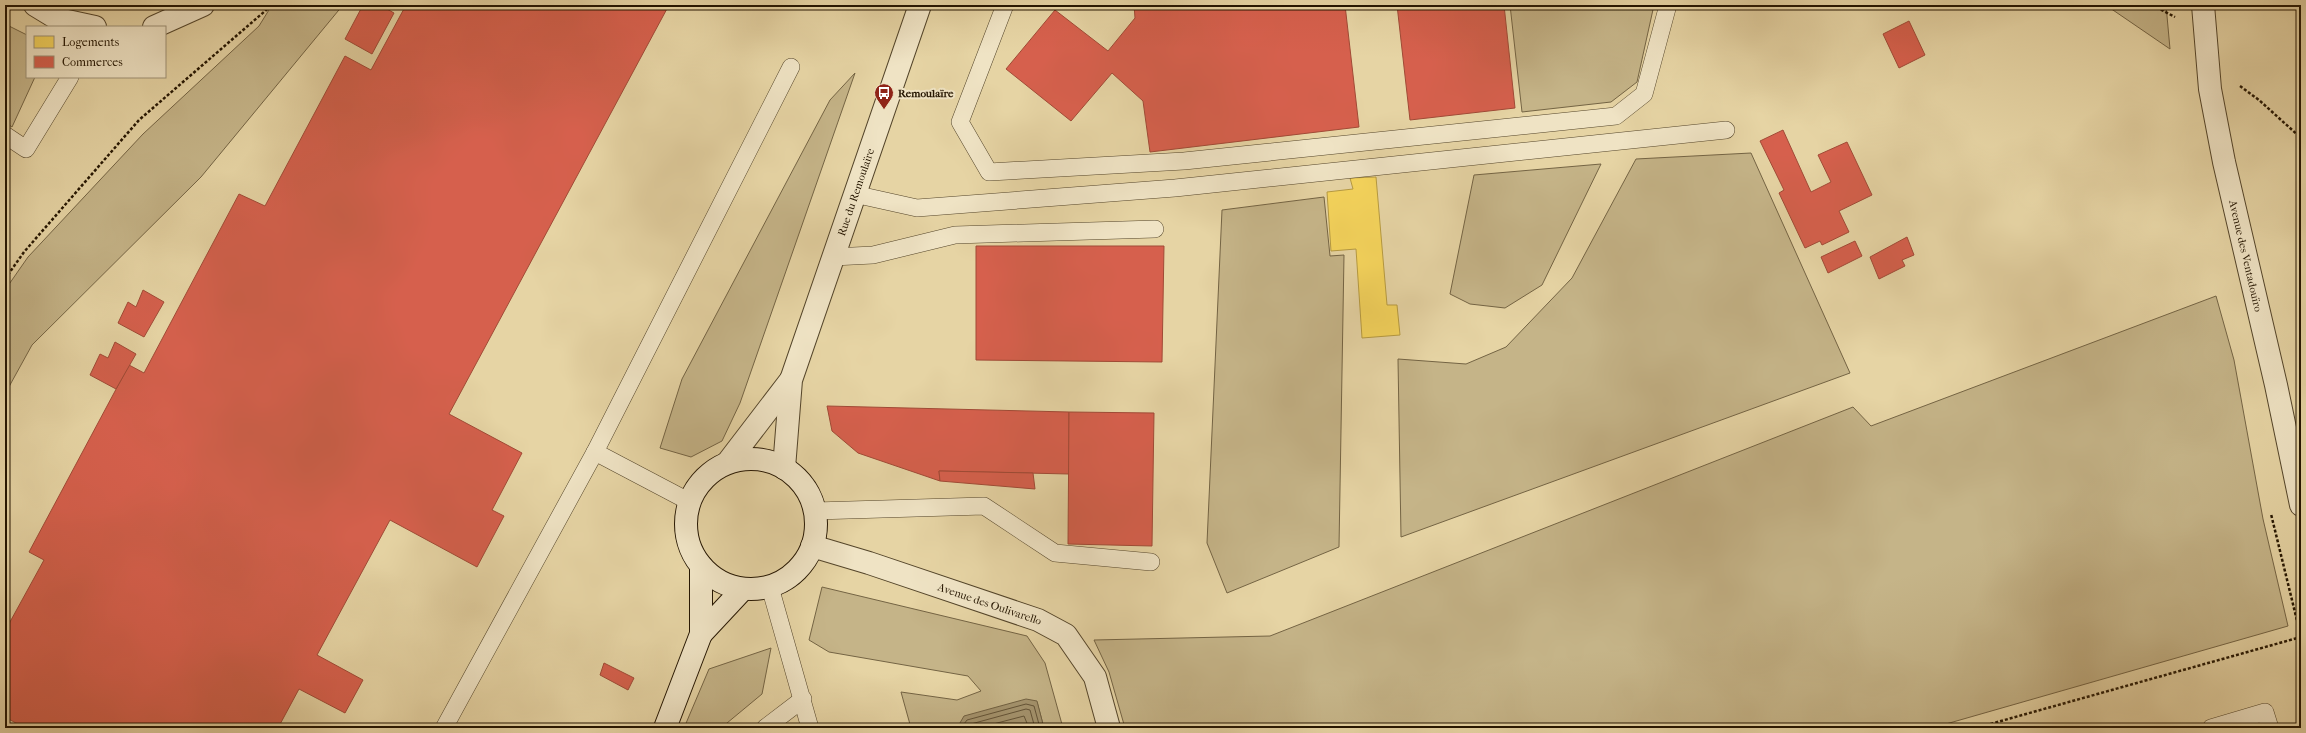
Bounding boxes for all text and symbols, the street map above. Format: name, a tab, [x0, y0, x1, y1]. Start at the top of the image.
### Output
legend	[26, 26, 166, 78]
text: Logements	[62, 35, 120, 49]
text: Commerces	[62, 55, 123, 69]
bus stop icon: Remoulaïre	[873, 82, 895, 110]
place label: Remoulaïre	[898, 87, 954, 100]
street label: Rue du Remoulaïre	[835, 146, 877, 238]
street label: Avenue des Ventadouïro	[2226, 198, 2265, 314]
street label: Avenue des Oulivarello	[935, 580, 1044, 628]

